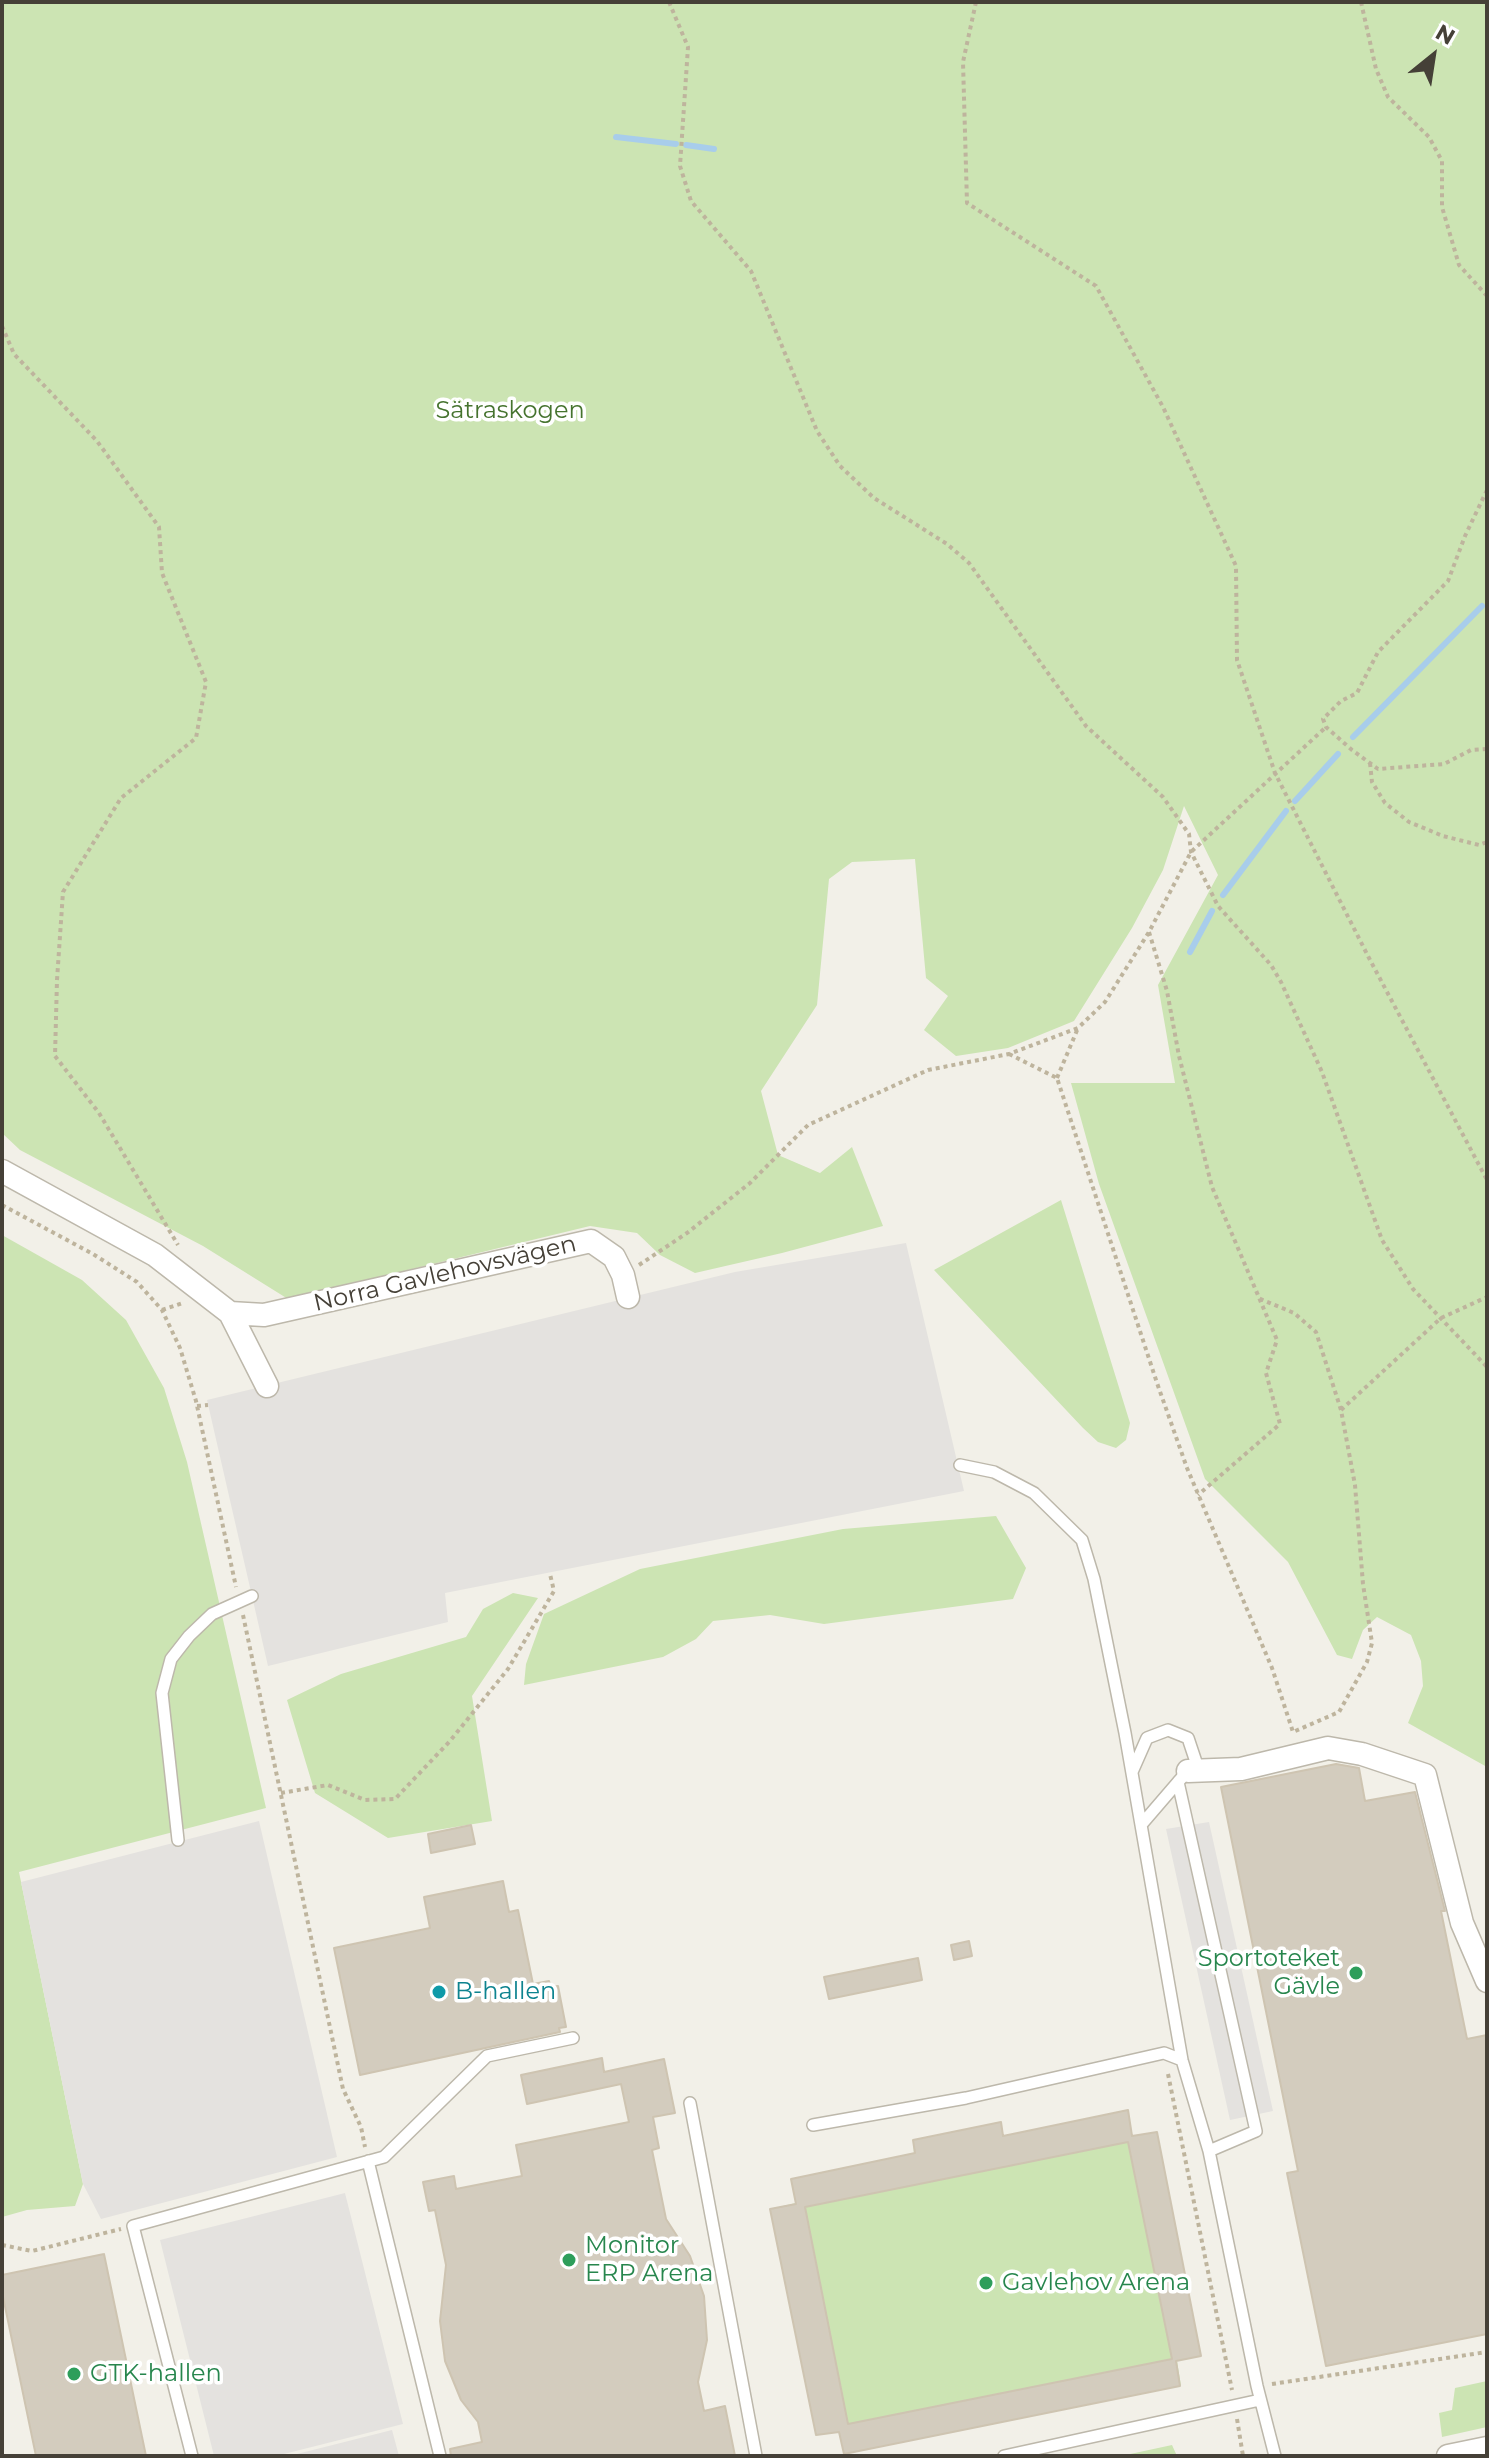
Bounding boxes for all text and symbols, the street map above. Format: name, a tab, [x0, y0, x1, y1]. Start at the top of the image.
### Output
north arrow	[1393, 16, 1473, 96]
text: N	[1431, 19, 1460, 51]
park label: Sätraskogen	[435, 397, 585, 425]
street label: Norra Gavlehovsvägen	[311, 1230, 579, 1318]
place label: Sportoteket Gävle	[1198, 1945, 1340, 2001]
marker: Sportoteket Gävle	[1347, 1964, 1365, 1982]
place label: B-hallen	[455, 1978, 556, 2006]
marker: B-hallen	[430, 1983, 448, 2001]
place label: Monitor ERP Arena	[585, 2232, 713, 2288]
marker: Monitor ERP Arena	[560, 2251, 578, 2269]
place label: Gavlehov Arena	[1002, 2269, 1190, 2297]
marker: Gavlehov Arena	[977, 2274, 995, 2292]
place label: GTK-hallen	[90, 2360, 222, 2388]
marker: GTK-hallen	[65, 2365, 83, 2383]

